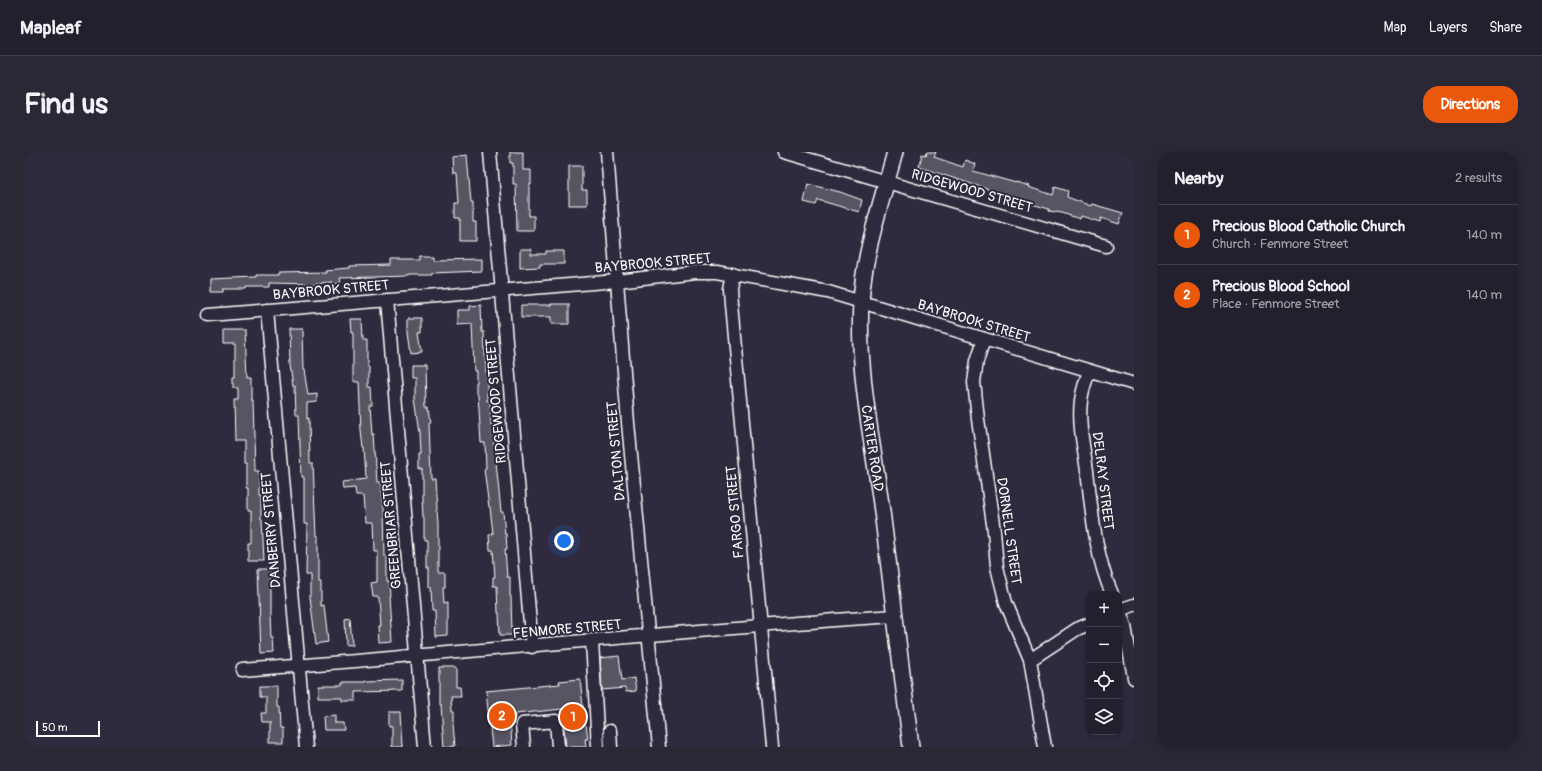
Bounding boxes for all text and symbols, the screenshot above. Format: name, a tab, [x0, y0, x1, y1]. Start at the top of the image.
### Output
text: Mapleaf	[20, 16, 82, 40]
text: Map	[1384, 19, 1407, 36]
text: Layers	[1429, 19, 1467, 36]
text: Share	[1489, 19, 1522, 36]
button: Directions	[1423, 86, 1518, 123]
text: Find us	[24, 87, 108, 122]
street label: RIDGEWOOD STREET	[909, 166, 1035, 217]
text: Nearby	[1174, 168, 1223, 189]
text: 2 results	[1455, 170, 1502, 186]
text: Precious Blood Catholic Church	[1212, 217, 1405, 236]
text: 1	[1184, 227, 1190, 243]
text: 140 m	[1466, 227, 1502, 243]
text: Church · Fenmore Street	[1212, 236, 1348, 252]
street label: BAYBROOK STREET	[594, 249, 712, 277]
street label: BAYBROOK STREET	[272, 276, 390, 304]
text: Precious Blood School	[1212, 277, 1350, 296]
text: 2	[1183, 287, 1191, 303]
text: 140 m	[1466, 287, 1502, 303]
street label: BAYBROOK STREET	[916, 296, 1033, 346]
text: Place · Fenmore Street	[1212, 296, 1340, 312]
street label: RIDGEWOOD STREET	[482, 338, 510, 464]
street label: DALTON STREET	[603, 400, 629, 502]
street label: CARTER ROAD	[858, 404, 888, 493]
street label: DELRAY STREET	[1089, 431, 1117, 531]
street label: GREENBRIAR STREET	[377, 460, 405, 590]
street label: FARGO STREET	[722, 465, 748, 559]
street label: DANBERRY STREET	[257, 471, 285, 589]
street label: DORNELL STREET	[993, 476, 1025, 586]
your location	[554, 531, 574, 551]
map controls	[1086, 591, 1122, 735]
button: +	[1086, 591, 1122, 627]
street label: FENMORE STREET	[512, 616, 622, 642]
button: −	[1086, 627, 1122, 663]
button: locate	[1086, 663, 1122, 699]
button: layers	[1086, 699, 1122, 735]
pin: 2	[489, 701, 515, 731]
pin: 1	[560, 702, 586, 732]
scale bar	[36, 719, 100, 738]
text: 50 m	[42, 721, 68, 734]

